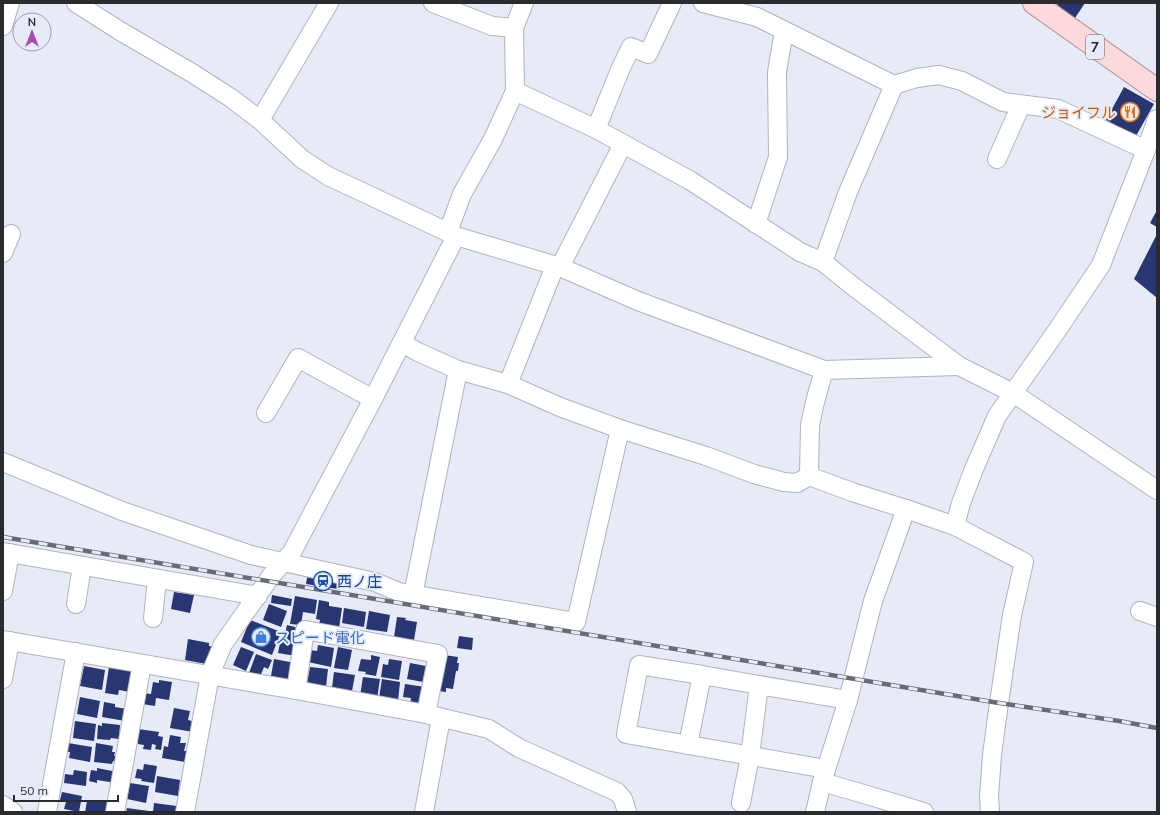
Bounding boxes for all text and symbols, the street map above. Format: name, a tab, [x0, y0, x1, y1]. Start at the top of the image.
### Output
north arrow	[12, 12, 52, 52]
text: N	[28, 15, 36, 29]
road number: 7	[1086, 35, 1104, 59]
restaurant icon: ジョイフル	[1119, 101, 1141, 123]
place label: ジョイフル	[1041, 103, 1116, 122]
station icon: 西ノ庄	[312, 570, 334, 592]
place label: 西ノ庄	[337, 572, 382, 591]
shop icon: スピード電化	[250, 626, 272, 648]
place label: スピード電化	[275, 628, 365, 647]
scale bar	[14, 777, 118, 803]
text: 50 m	[20, 783, 48, 798]

